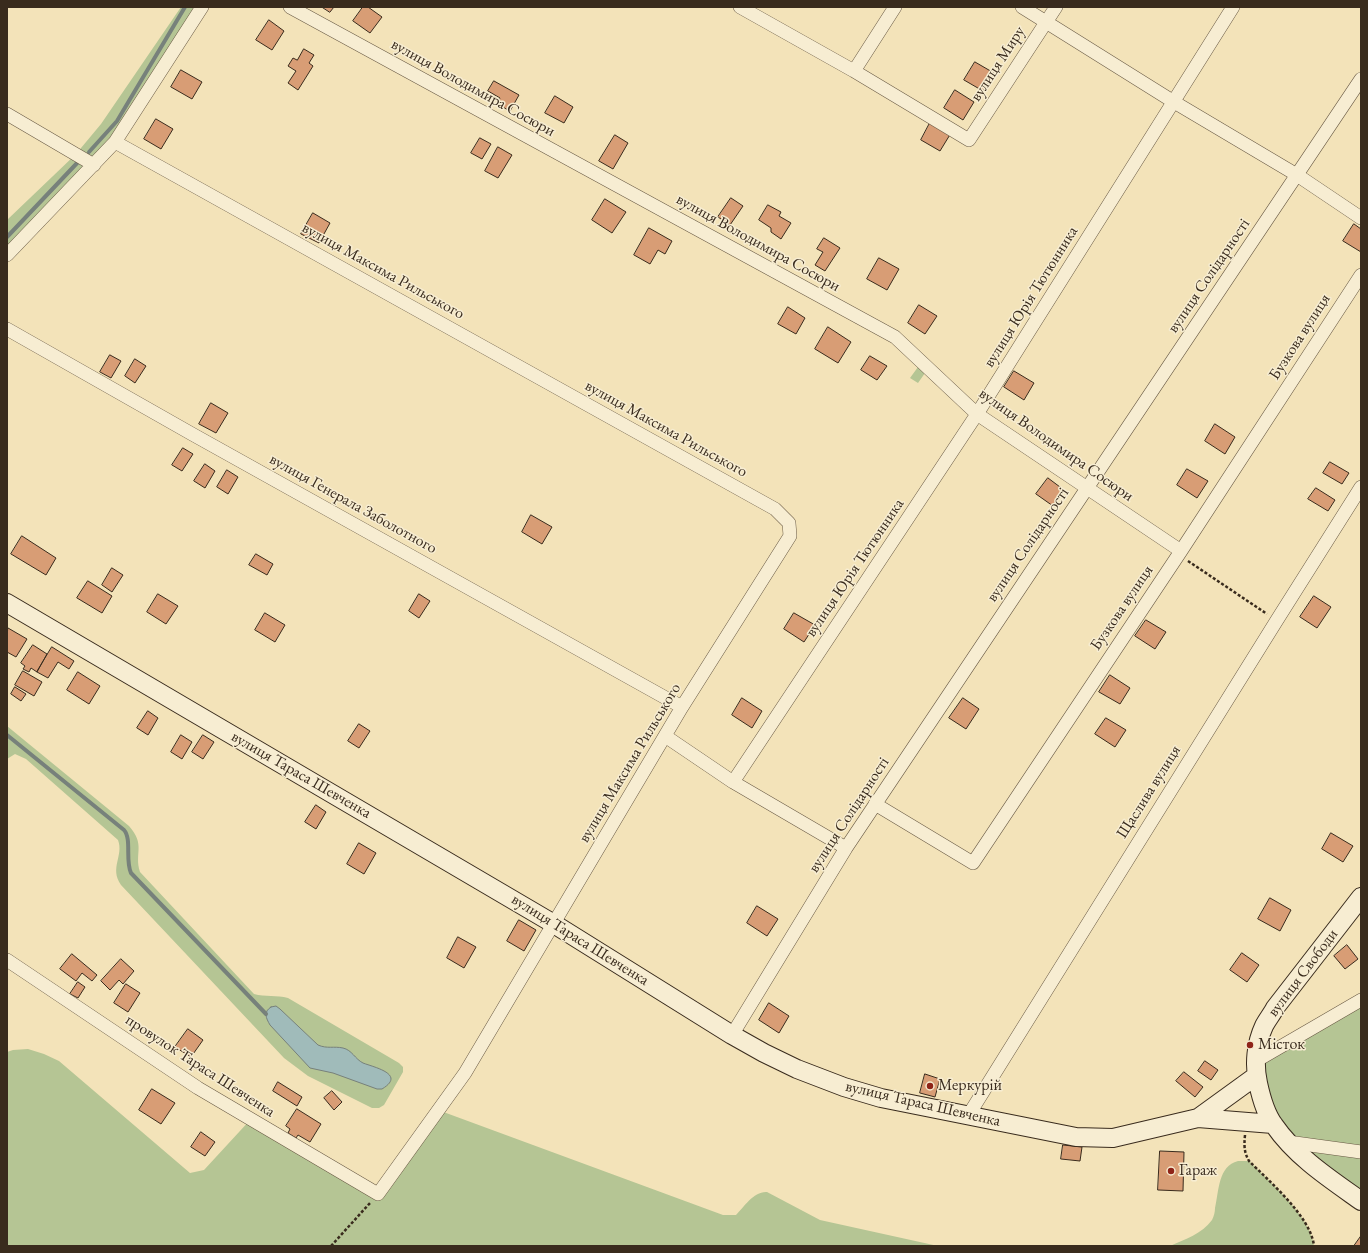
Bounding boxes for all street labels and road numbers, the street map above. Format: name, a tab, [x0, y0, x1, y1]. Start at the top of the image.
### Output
street label: вулиця Миру	[967, 23, 1029, 105]
street label: вулиця Володимира Сосюри	[388, 35, 558, 141]
street label: вулиця Володимира Сосюри	[673, 190, 843, 296]
street label: вулиця Солідарності	[1164, 215, 1254, 337]
street label: вулиця Максима Рильського	[298, 218, 468, 324]
street label: вулиця Юрія Тютюнника	[980, 223, 1082, 371]
street label: Бузкова вулиця	[1265, 290, 1335, 384]
street label: вулиця Максима Рильського	[581, 376, 751, 482]
street label: вулиця Володимира Сосюри	[975, 384, 1137, 506]
street label: вулиця Генерала Заболотного	[266, 450, 440, 558]
street label: вулиця Солідарності	[983, 484, 1073, 606]
street label: вулиця Юрія Тютюнника	[802, 495, 908, 641]
street label: Бузкова вулиця	[1086, 562, 1158, 654]
street label: вулиця Максима Рильського	[575, 680, 685, 846]
street label: вулиця Тараса Шевченка	[228, 727, 374, 823]
street label: Щаслива вулиця	[1113, 742, 1185, 842]
street label: вулиця Солідарності	[805, 754, 893, 876]
street label: вулиця Тараса Шевченка	[508, 890, 652, 990]
street label: вулиця Свободи	[1264, 925, 1342, 1021]
street label: провулок Тараса Шевченка	[122, 1010, 278, 1122]
street label: вулиця Тараса Шевченка	[844, 1077, 1002, 1131]

